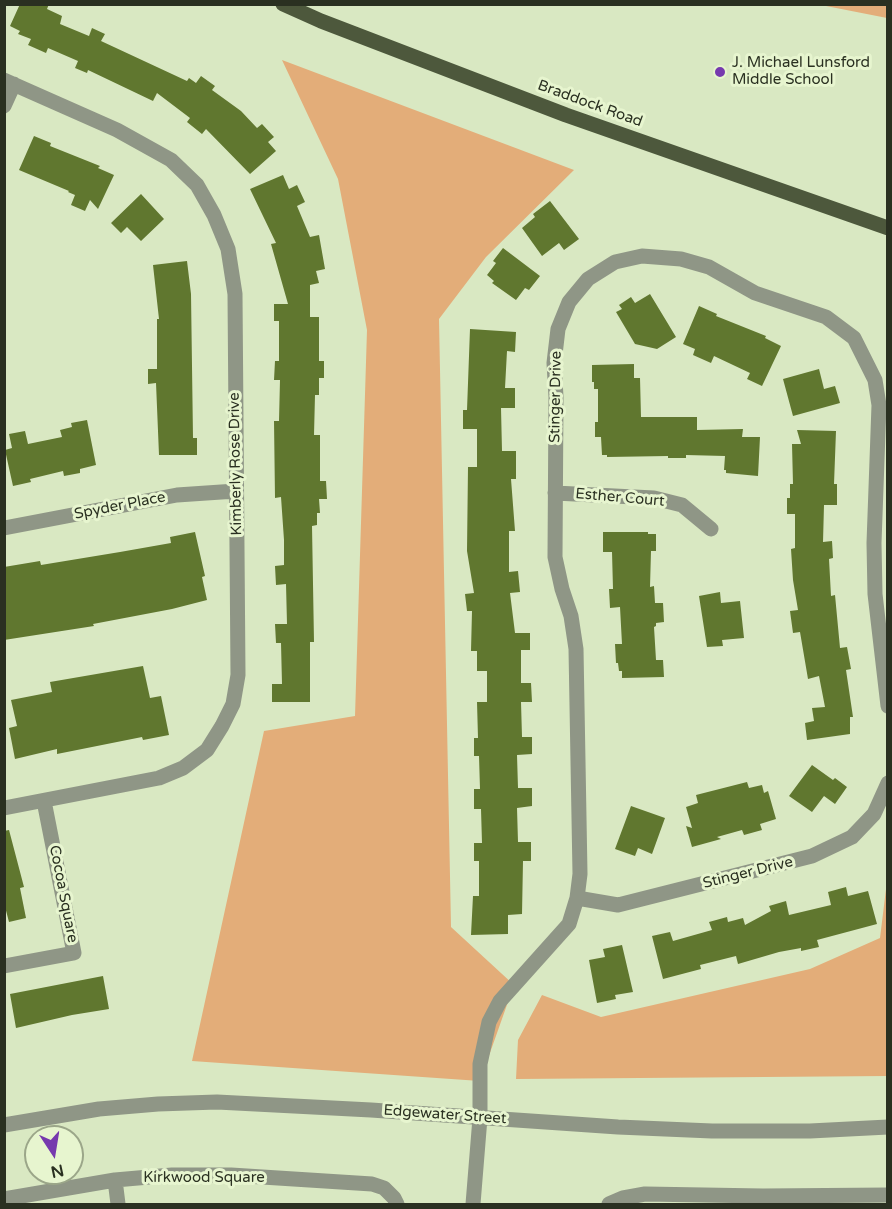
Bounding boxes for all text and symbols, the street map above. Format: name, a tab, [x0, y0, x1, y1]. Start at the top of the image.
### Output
place label: J. Michael Lunsford Middle School	[732, 54, 870, 89]
marker: J. Michael Lunsford Middle School	[713, 65, 727, 79]
street label: Braddock Road	[535, 77, 645, 131]
street label: Stinger Drive	[546, 351, 566, 443]
street label: Kimberly Rose Drive	[226, 392, 246, 536]
street label: Esther Court	[575, 485, 665, 511]
street label: Spyder Place	[73, 488, 167, 524]
street label: Cocoa Square	[45, 844, 81, 944]
street label: Stinger Drive	[701, 853, 795, 893]
street label: Edgewater Street	[383, 1102, 507, 1128]
north arrow	[24, 1125, 84, 1185]
text: N	[49, 1160, 66, 1182]
street label: Kirkwood Square	[143, 1169, 265, 1187]

